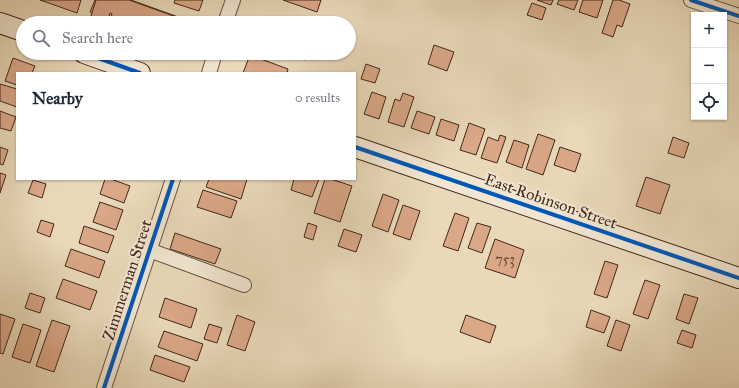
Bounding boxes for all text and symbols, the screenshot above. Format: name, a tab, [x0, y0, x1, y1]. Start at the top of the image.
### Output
map controls	[691, 12, 727, 120]
button: +	[691, 12, 727, 48]
search box	[16, 16, 356, 60]
icon: search	[30, 27, 52, 49]
text: Search here	[62, 29, 133, 47]
button: −	[691, 48, 727, 84]
button: locate	[691, 84, 727, 120]
text: Nearby	[32, 88, 83, 109]
text: 0 results	[295, 90, 340, 106]
street label: East Robinson Street	[482, 169, 620, 233]
street label: Zimmerman Street	[99, 217, 156, 343]
house number: 753	[495, 251, 515, 268]

